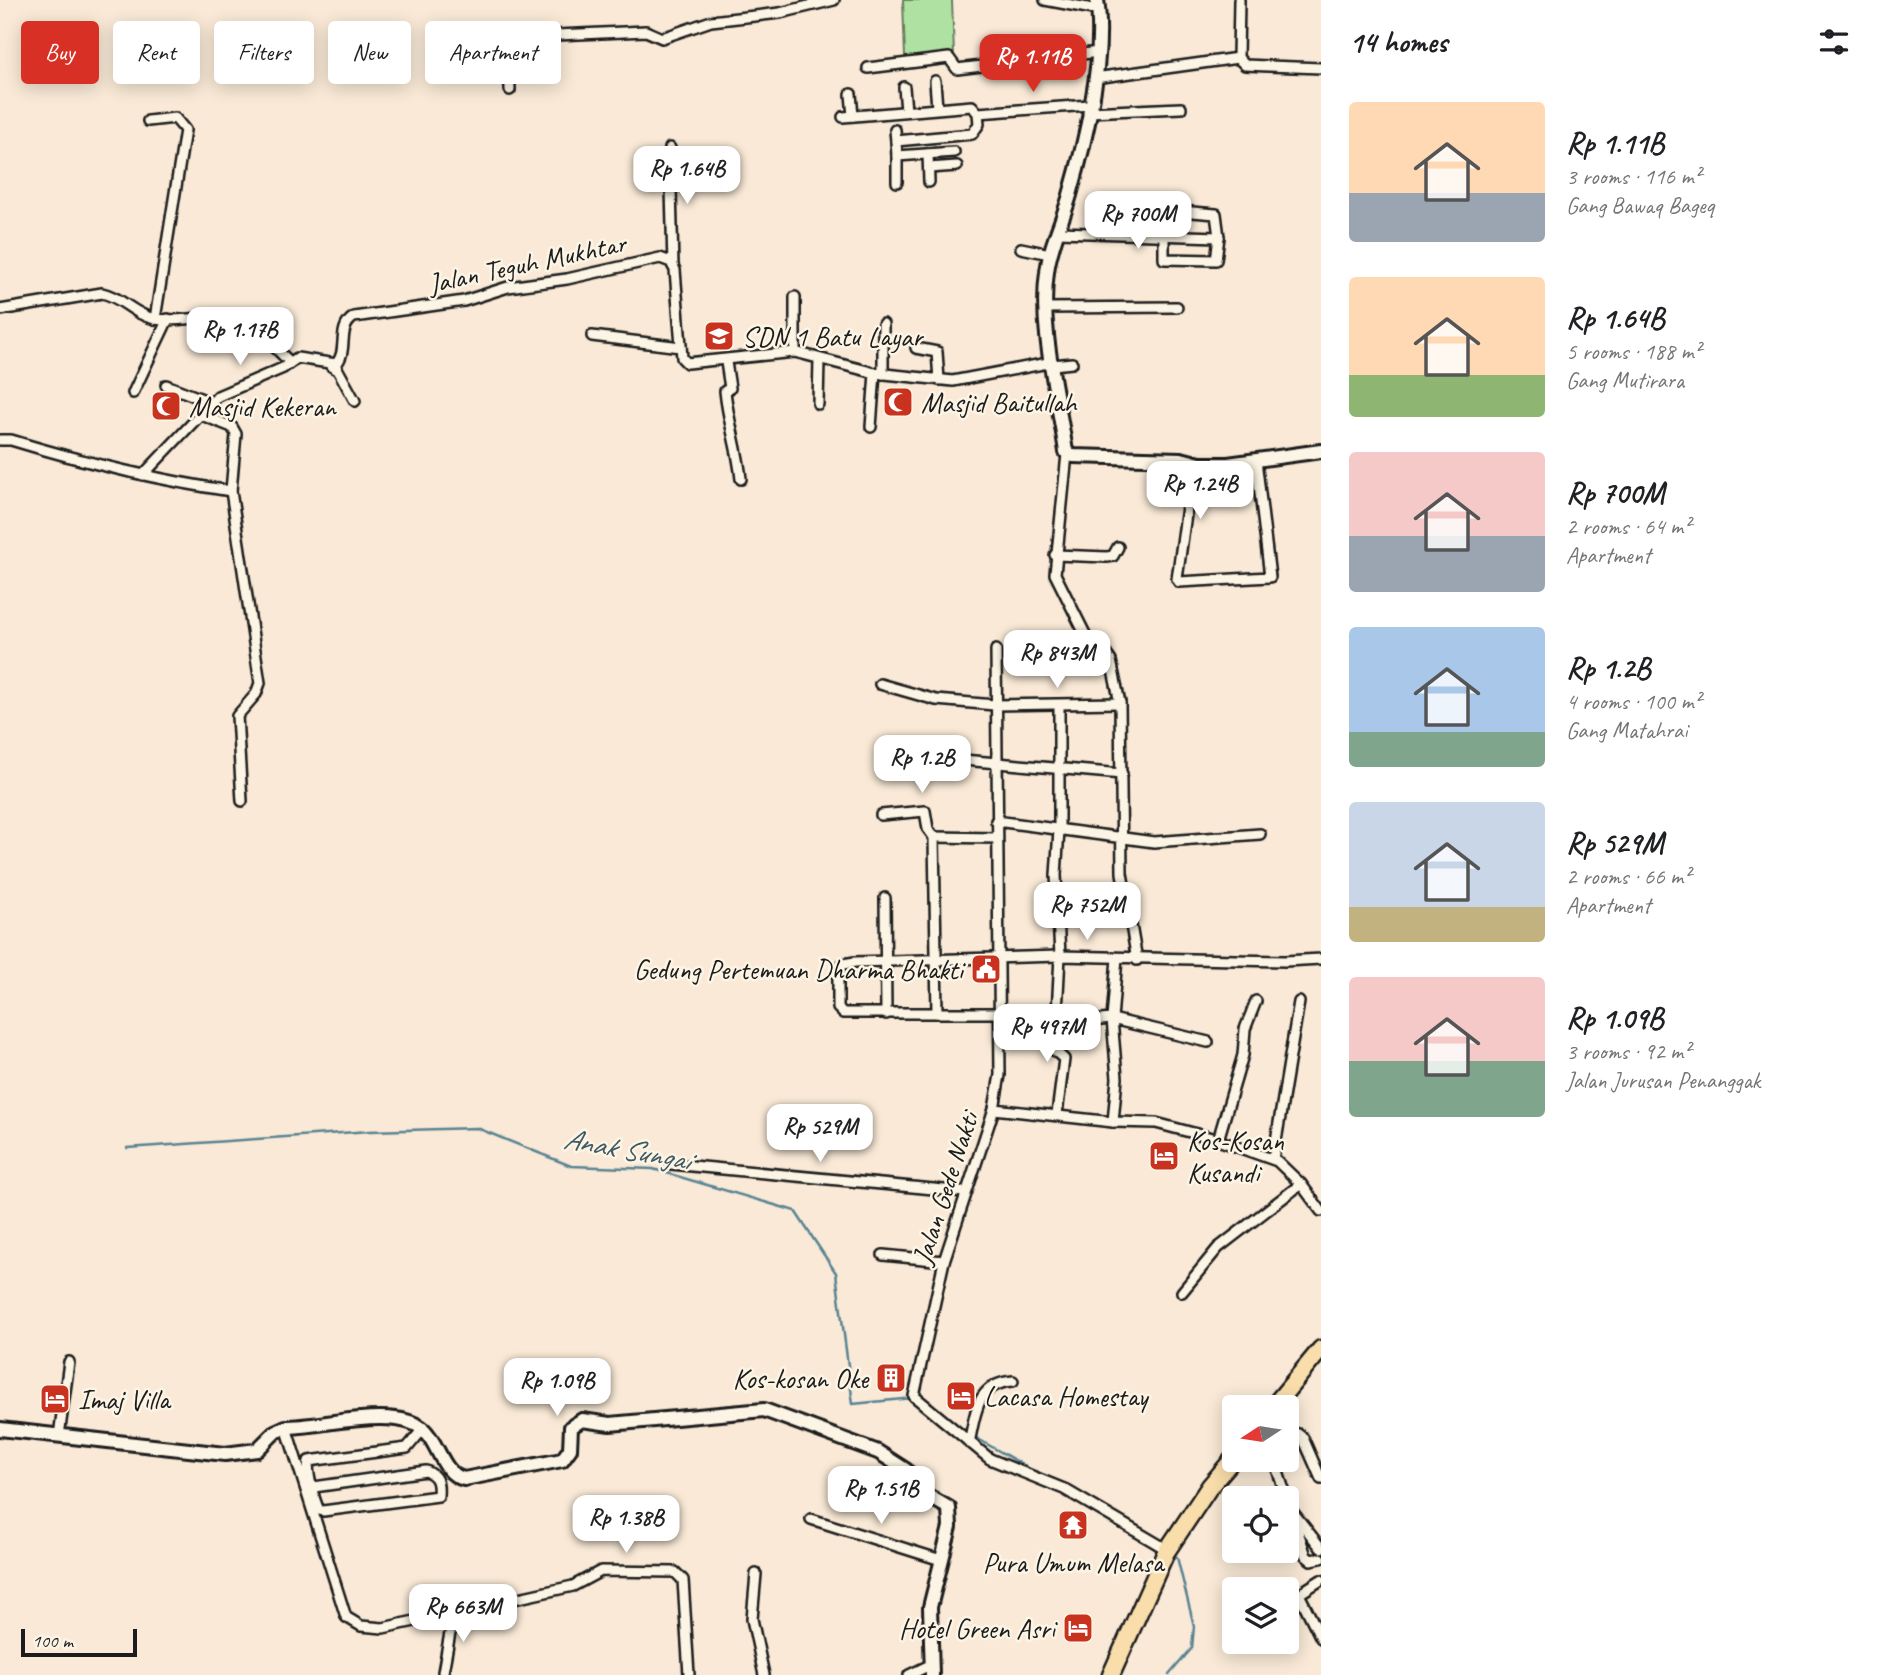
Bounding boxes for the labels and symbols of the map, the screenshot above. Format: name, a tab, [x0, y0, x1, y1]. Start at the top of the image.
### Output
pin: Rp 1.11B	[961, 34, 1105, 94]
pin: Rp 1.64B	[615, 146, 759, 206]
pin: Rp 700M	[1073, 191, 1203, 251]
street label: Jalan Teguh Mukhtar	[423, 225, 631, 301]
pin: Rp 1.17B	[168, 308, 312, 367]
school or university icon: SDN 1 Batu Layar	[702, 319, 736, 353]
place label: SDN 1 Batu Layar	[742, 319, 924, 354]
mosque icon: Masjid Baitullah	[881, 385, 915, 419]
place label: Masjid Baitullah	[921, 385, 1079, 420]
mosque icon: Masjid Kekeran	[149, 389, 183, 423]
place label: Masjid Kekeran	[189, 389, 337, 424]
pin: Rp 1.24B	[1128, 462, 1272, 521]
pin: Rp 843M	[992, 630, 1122, 690]
pin: Rp 1.2B	[857, 736, 987, 795]
pin: Rp 752M	[1022, 883, 1152, 942]
place label: Gedung Pertemuan Dharma Bhakti	[634, 952, 967, 987]
public building icon: Gedung Pertemuan Dharma Bhakti	[969, 952, 1003, 986]
pin: Rp 497M	[982, 1004, 1112, 1064]
pin: Rp 529M	[755, 1104, 885, 1164]
street label: Jalan Gede Nakti	[903, 1104, 987, 1270]
water label: Anak Sungai	[561, 1119, 700, 1180]
place label: Kos-Kosan Kusandi	[1187, 1123, 1284, 1190]
hotel icon: Kos-Kosan Kusandi	[1147, 1139, 1181, 1173]
pin: Rp 1.09B	[485, 1358, 629, 1418]
place label: Kos-kosan Oke	[733, 1361, 870, 1396]
building icon: Kos-kosan Oke	[874, 1361, 908, 1395]
hotel icon: Lacasa Homestay	[944, 1379, 978, 1413]
place label: Lacasa Homestay	[984, 1379, 1150, 1414]
hotel icon: Imaj Villa	[38, 1382, 72, 1416]
place label: Imaj Villa	[78, 1382, 172, 1417]
north arrow	[1222, 1395, 1298, 1472]
pin: Rp 1.51B	[809, 1466, 953, 1526]
pin: Rp 1.38B	[554, 1496, 698, 1555]
temple icon: Pura Umum Melasa	[1056, 1508, 1090, 1542]
place label: Pura Umum Melasa	[983, 1545, 1166, 1580]
pin: Rp 663M	[398, 1584, 528, 1644]
place label: Hotel Green Asri	[899, 1611, 1059, 1646]
hotel icon: Hotel Green Asri	[1061, 1611, 1095, 1645]
scale bar	[21, 1626, 136, 1658]

